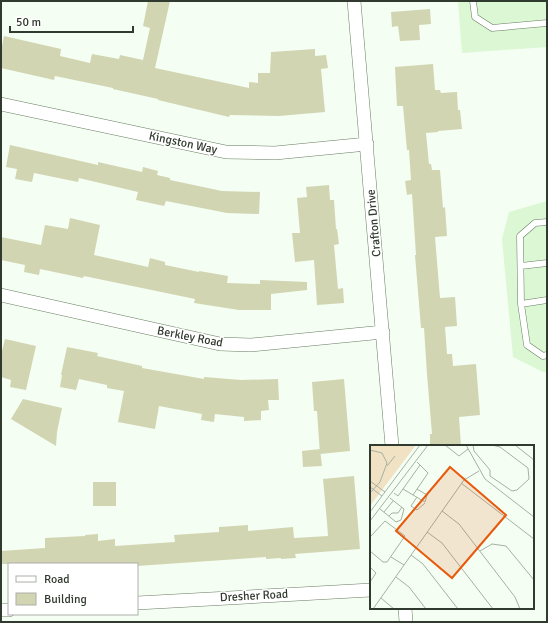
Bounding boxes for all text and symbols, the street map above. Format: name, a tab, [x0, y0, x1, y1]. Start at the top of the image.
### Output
scale bar	[10, 8, 133, 34]
text: 50 m	[16, 15, 41, 30]
street label: Kingston Way	[148, 128, 219, 158]
street label: Crafton Drive	[364, 189, 384, 257]
street label: Berkley Road	[156, 323, 224, 351]
inset map	[370, 445, 534, 609]
legend	[8, 563, 138, 615]
text: Road	[44, 572, 70, 587]
street label: Dresher Road	[219, 587, 289, 605]
text: Building	[44, 592, 87, 607]

